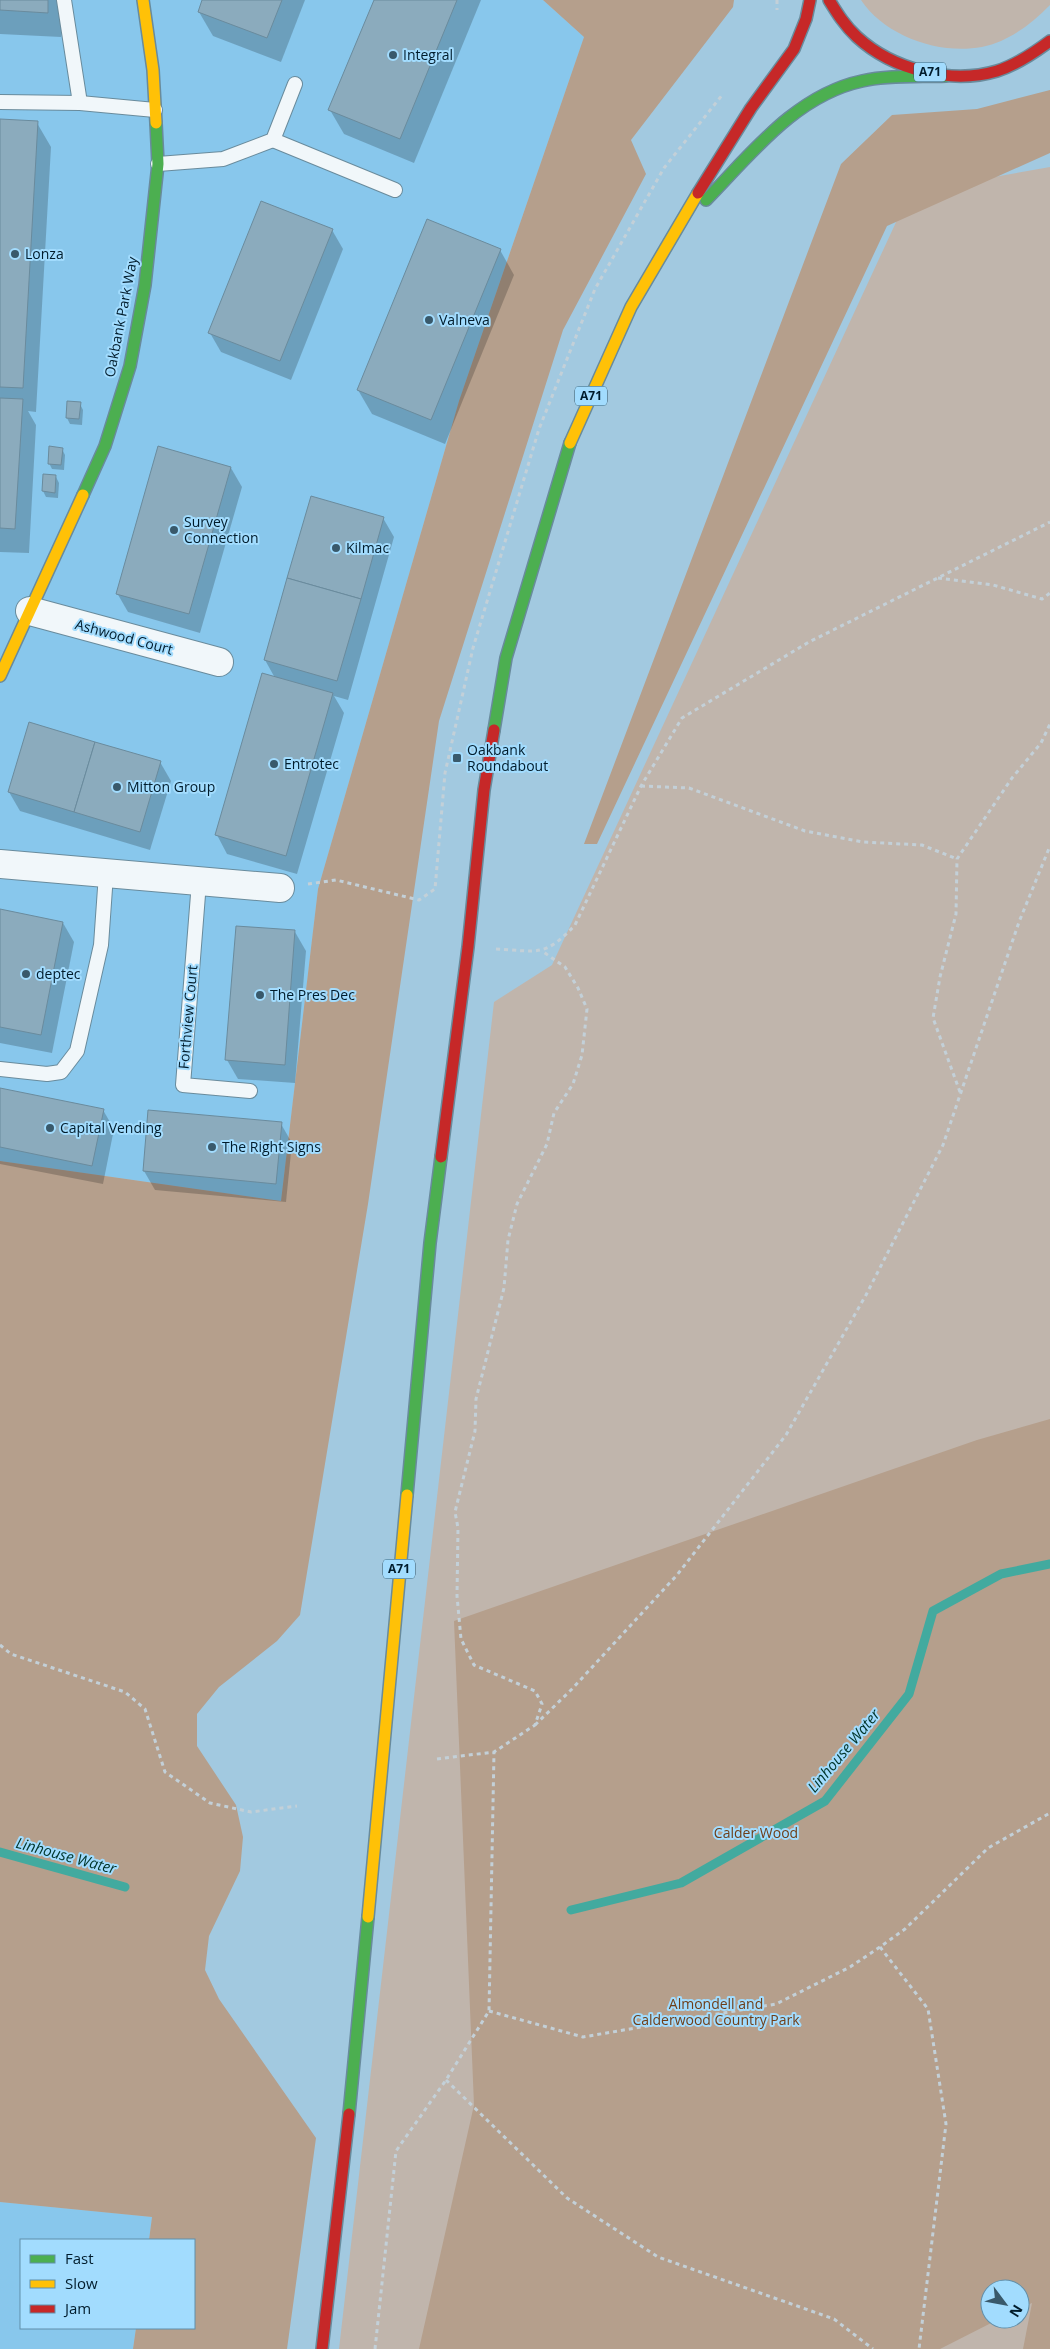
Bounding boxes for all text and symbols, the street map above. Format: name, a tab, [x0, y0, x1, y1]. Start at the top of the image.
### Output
place label: Integral	[403, 45, 453, 64]
marker: Integral	[387, 49, 399, 61]
road number: A71	[914, 62, 946, 82]
place label: Lonza	[25, 244, 64, 263]
marker: Lonza	[9, 248, 21, 260]
street label: Oakbank Park Way	[99, 254, 142, 379]
place label: Valneva	[439, 310, 490, 329]
marker: Valneva	[423, 314, 435, 326]
road number: A71	[575, 386, 607, 406]
place label: Survey Connection	[184, 512, 259, 547]
marker: Survey Connection	[168, 524, 180, 536]
place label: Kilmac	[346, 538, 389, 557]
marker: Kilmac	[330, 542, 342, 554]
street label: Ashwood Court	[73, 614, 175, 659]
place label: Oakbank Roundabout	[467, 740, 548, 775]
marker: Oakbank Roundabout	[451, 752, 463, 764]
place label: Entrotec	[284, 754, 339, 773]
marker: Entrotec	[268, 758, 280, 770]
place label: Mitton Group	[127, 777, 215, 796]
marker: Mitton Group	[111, 781, 123, 793]
place label: deptec	[36, 964, 81, 983]
street label: Forthview Court	[173, 964, 202, 1070]
marker: deptec	[20, 968, 32, 980]
place label: The Pres Dec	[270, 985, 355, 1004]
marker: The Pres Dec	[254, 989, 266, 1001]
place label: Capital Vending	[60, 1118, 162, 1137]
marker: Capital Vending	[44, 1122, 56, 1134]
place label: The Right Signs	[222, 1137, 321, 1156]
marker: The Right Signs	[206, 1141, 218, 1153]
road number: A71	[383, 1560, 415, 1578]
water label: Linhouse Water	[803, 1704, 885, 1796]
park label: Calder Wood	[714, 1823, 798, 1842]
water label: Linhouse Water	[14, 1832, 120, 1878]
park label: Almondell and Calderwood Country Park	[632, 1994, 800, 2029]
legend	[20, 2239, 195, 2329]
text: Fast	[65, 2248, 94, 2268]
text: Slow	[65, 2273, 98, 2293]
north arrow	[980, 2279, 1030, 2329]
text: Jam	[63, 2298, 91, 2318]
text: N	[1005, 2301, 1028, 2321]

